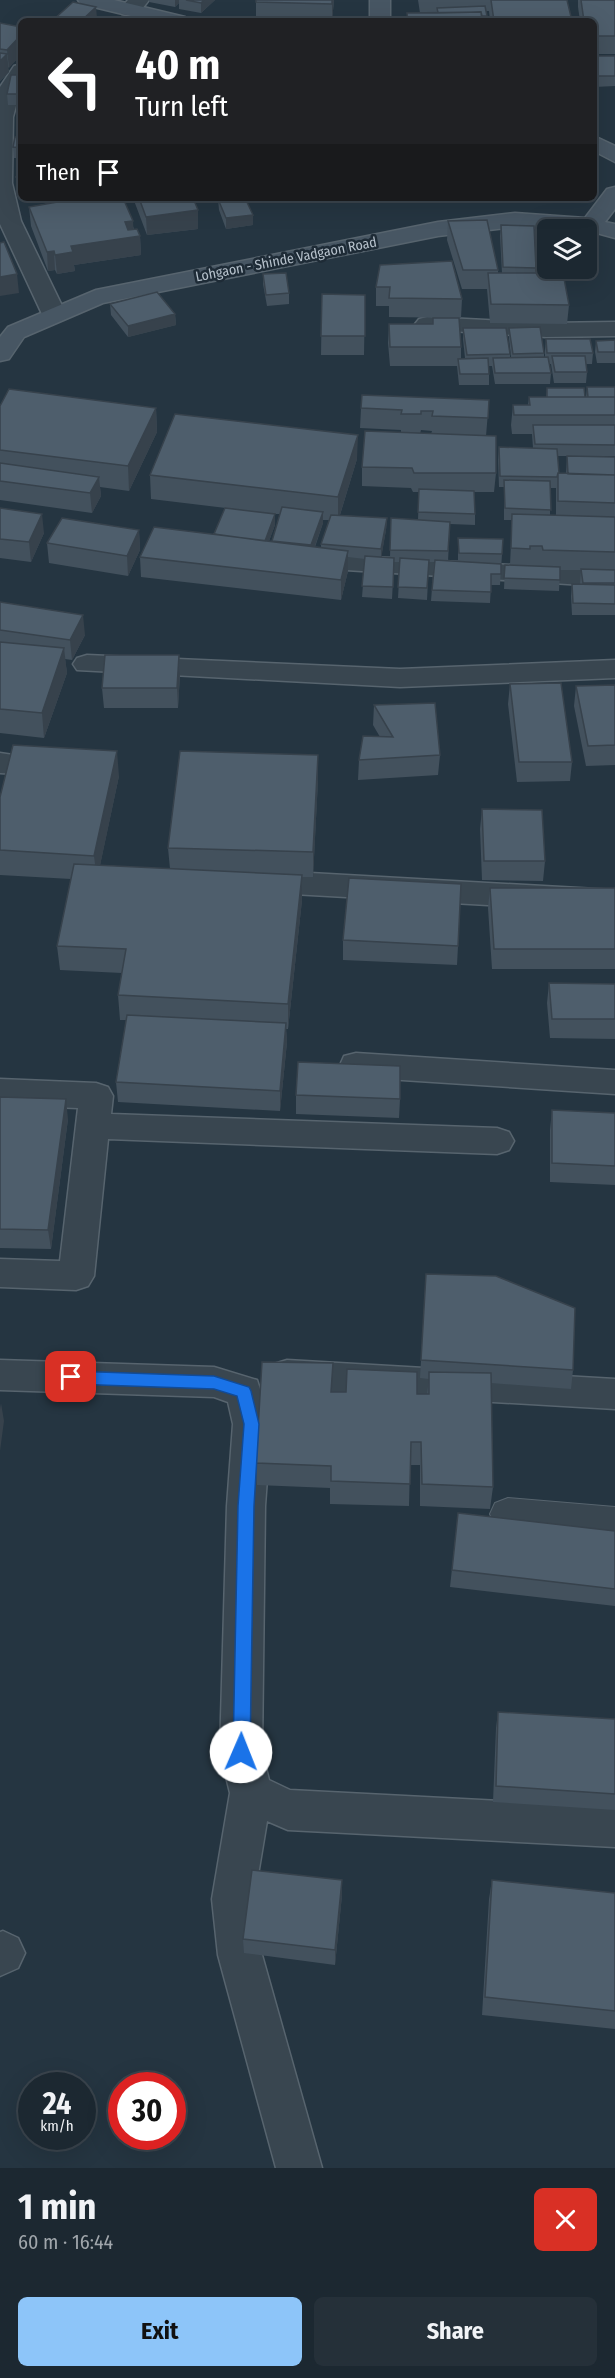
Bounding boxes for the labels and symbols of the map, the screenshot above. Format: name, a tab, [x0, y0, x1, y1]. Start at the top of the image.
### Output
street label: Lohgaon - Shinde Vadgaon Road	[194, 234, 378, 285]
pin	[45, 1351, 96, 1402]
position arrow	[209, 1720, 273, 1784]
speed limit sign: 30	[108, 2072, 186, 2150]

